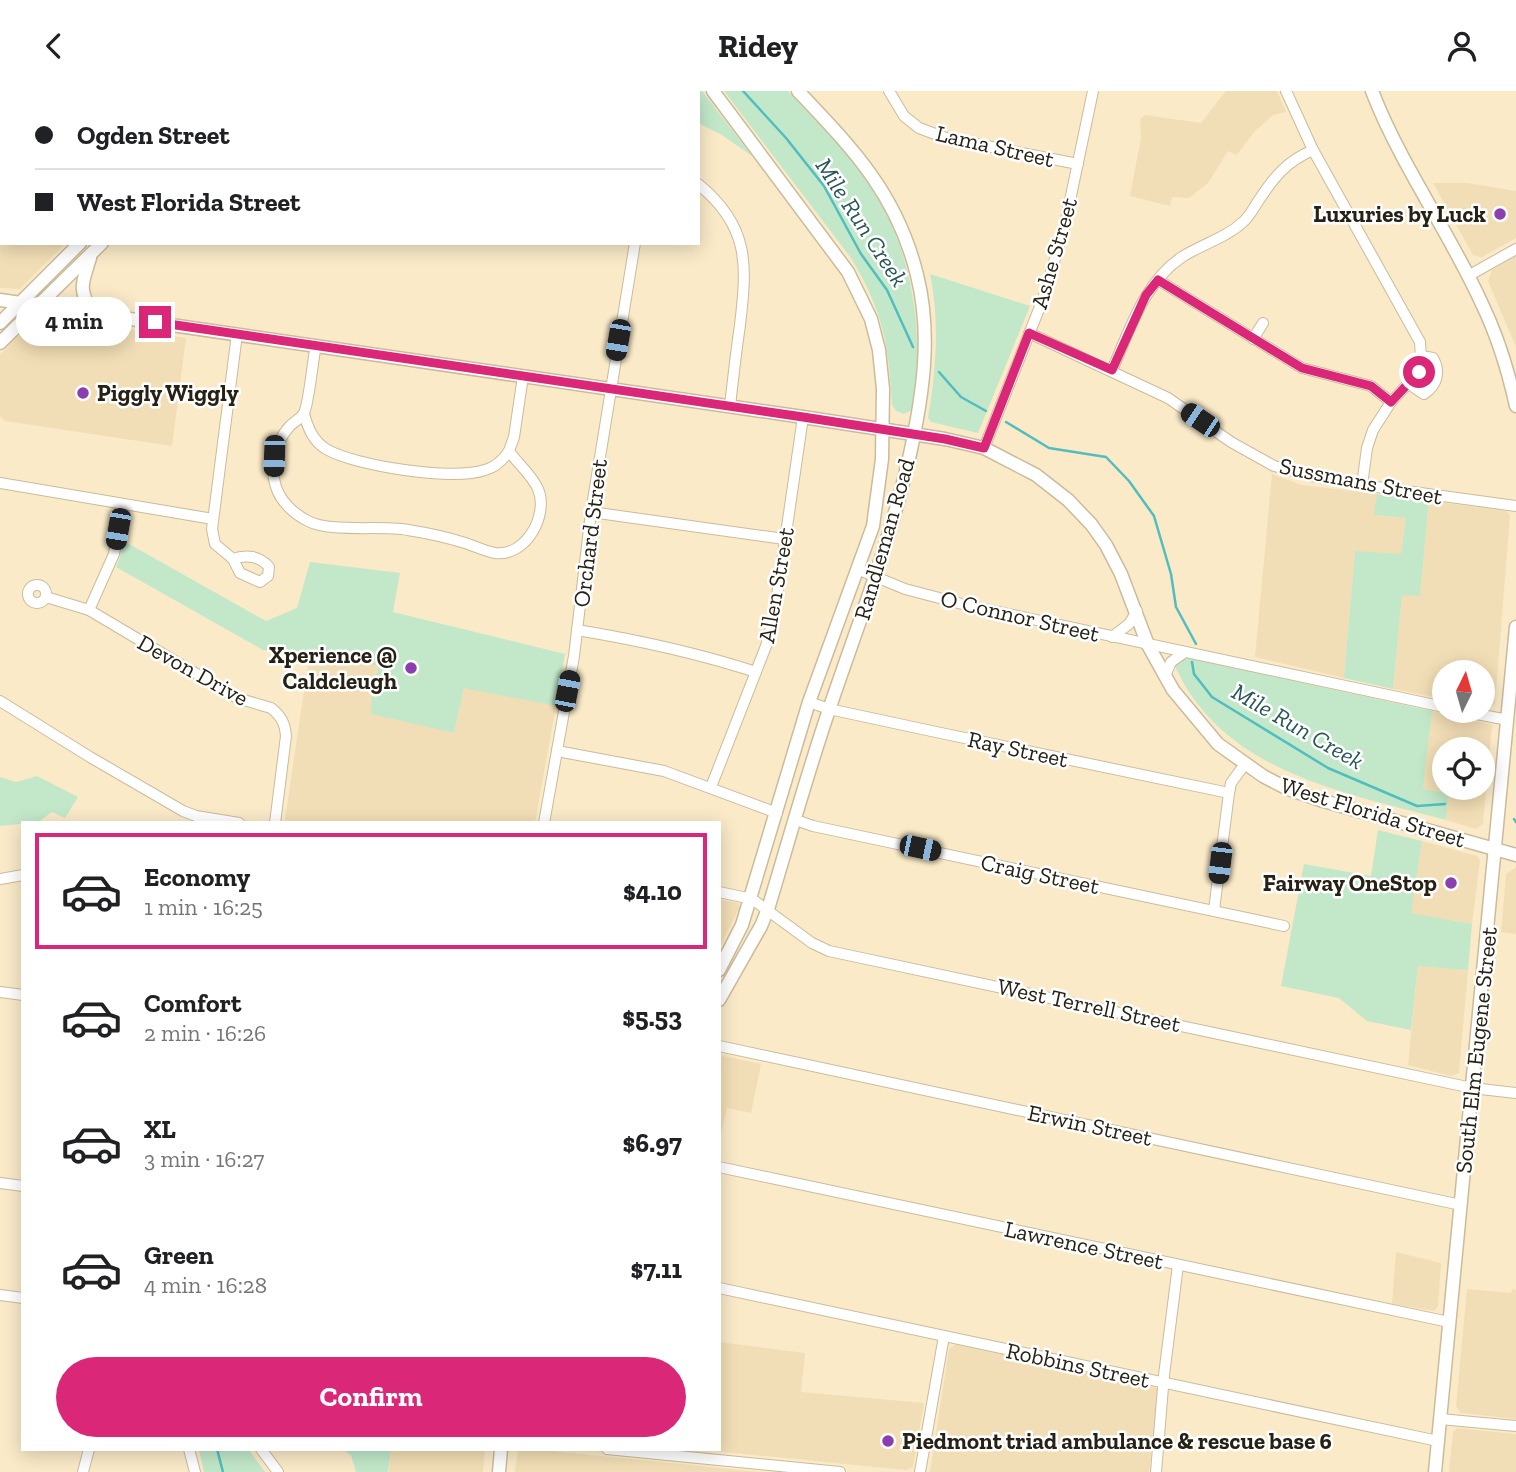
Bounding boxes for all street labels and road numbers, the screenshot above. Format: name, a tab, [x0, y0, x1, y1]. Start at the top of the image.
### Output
street label: Lama Street	[933, 119, 1057, 173]
street label: Ashe Street	[1025, 194, 1083, 312]
street label: Sussmans Street	[1277, 451, 1445, 511]
street label: Randleman Road	[848, 455, 921, 623]
street label: Orchard Street	[567, 457, 613, 609]
street label: Allen Street	[752, 525, 800, 645]
street label: O Connor Street	[938, 584, 1102, 648]
street label: Devon Drive	[133, 628, 253, 712]
street label: Ray Street	[965, 725, 1071, 773]
street label: West Florida Street	[1277, 771, 1469, 854]
street label: Craig Street	[978, 848, 1102, 900]
street label: South Elm Eugene Street	[1449, 925, 1503, 1175]
street label: West Terrell Street	[995, 972, 1184, 1038]
street label: Erwin Street	[1025, 1098, 1155, 1152]
street label: Lawrence Street	[1002, 1214, 1166, 1276]
street label: Robbins Street	[1004, 1336, 1153, 1394]

